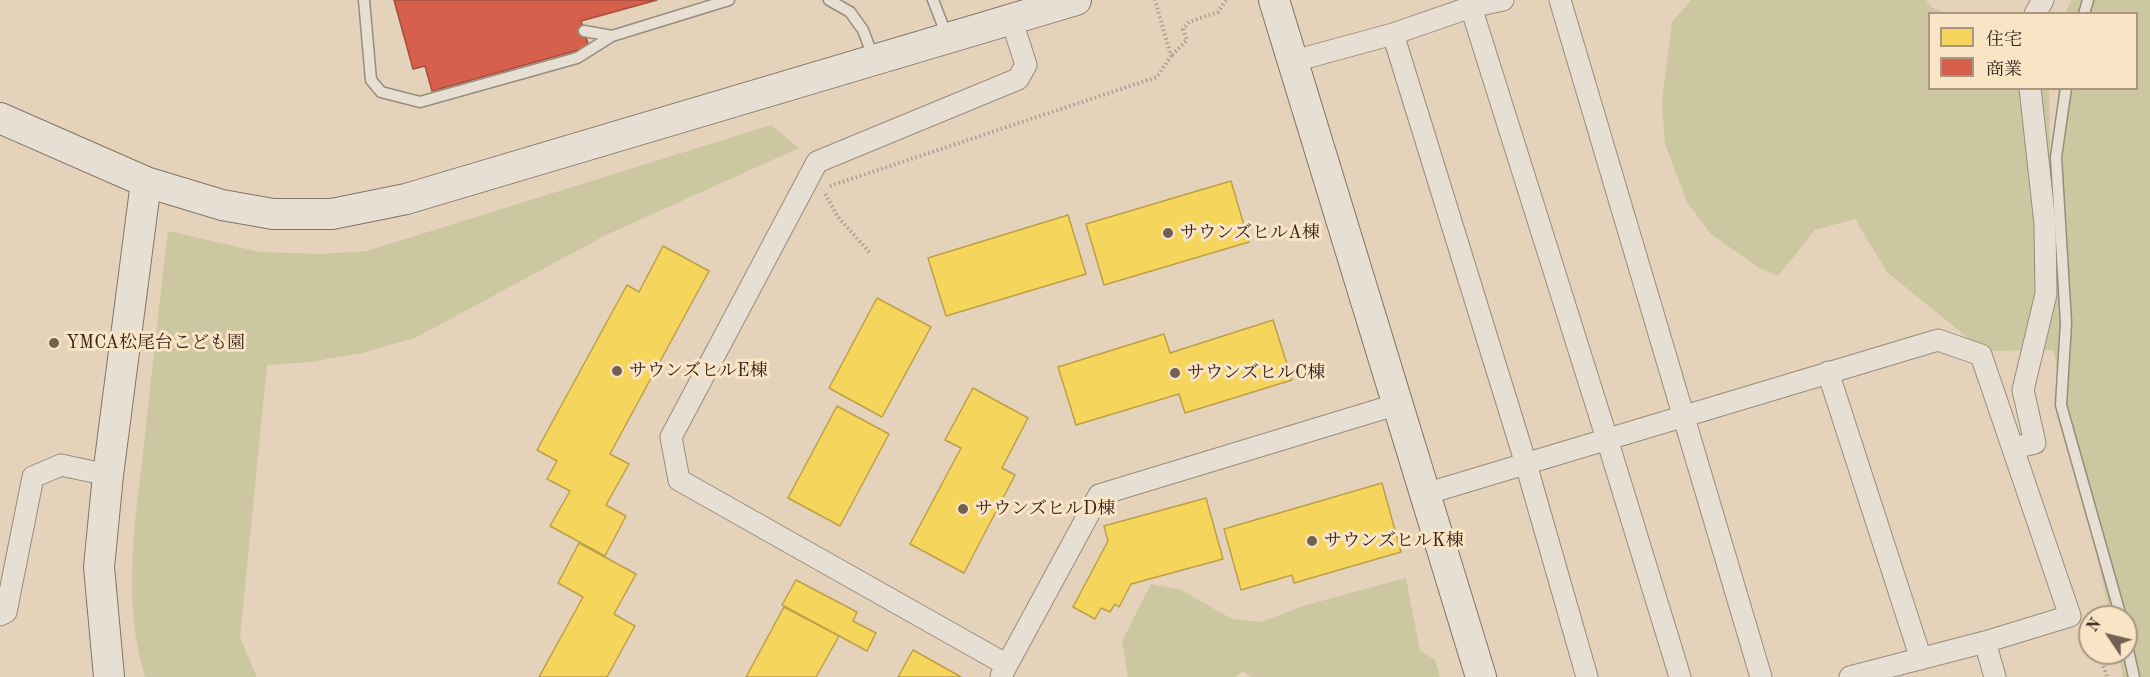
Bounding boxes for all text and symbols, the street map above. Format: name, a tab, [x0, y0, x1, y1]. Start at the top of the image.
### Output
legend	[1928, 12, 2138, 90]
text: 住宅	[1986, 31, 2022, 49]
text: 商業	[1986, 61, 2022, 79]
place label: サウンズヒルA棟	[1180, 222, 1320, 244]
marker: サウンズヒルA棟	[1161, 226, 1175, 240]
place label: YMCA松尾台こども園	[66, 332, 245, 354]
marker: YMCA松尾台こども園	[47, 336, 61, 350]
place label: サウンズヒルE棟	[629, 360, 767, 382]
place label: サウンズヒルC棟	[1187, 362, 1325, 384]
marker: サウンズヒルE棟	[610, 364, 624, 378]
marker: サウンズヒルC棟	[1168, 366, 1182, 380]
place label: サウンズヒルD棟	[975, 498, 1115, 520]
marker: サウンズヒルD棟	[956, 502, 970, 516]
place label: サウンズヒルK棟	[1324, 530, 1464, 552]
marker: サウンズヒルK棟	[1305, 534, 1319, 548]
north arrow	[2078, 605, 2138, 665]
text: N	[2085, 616, 2105, 635]

